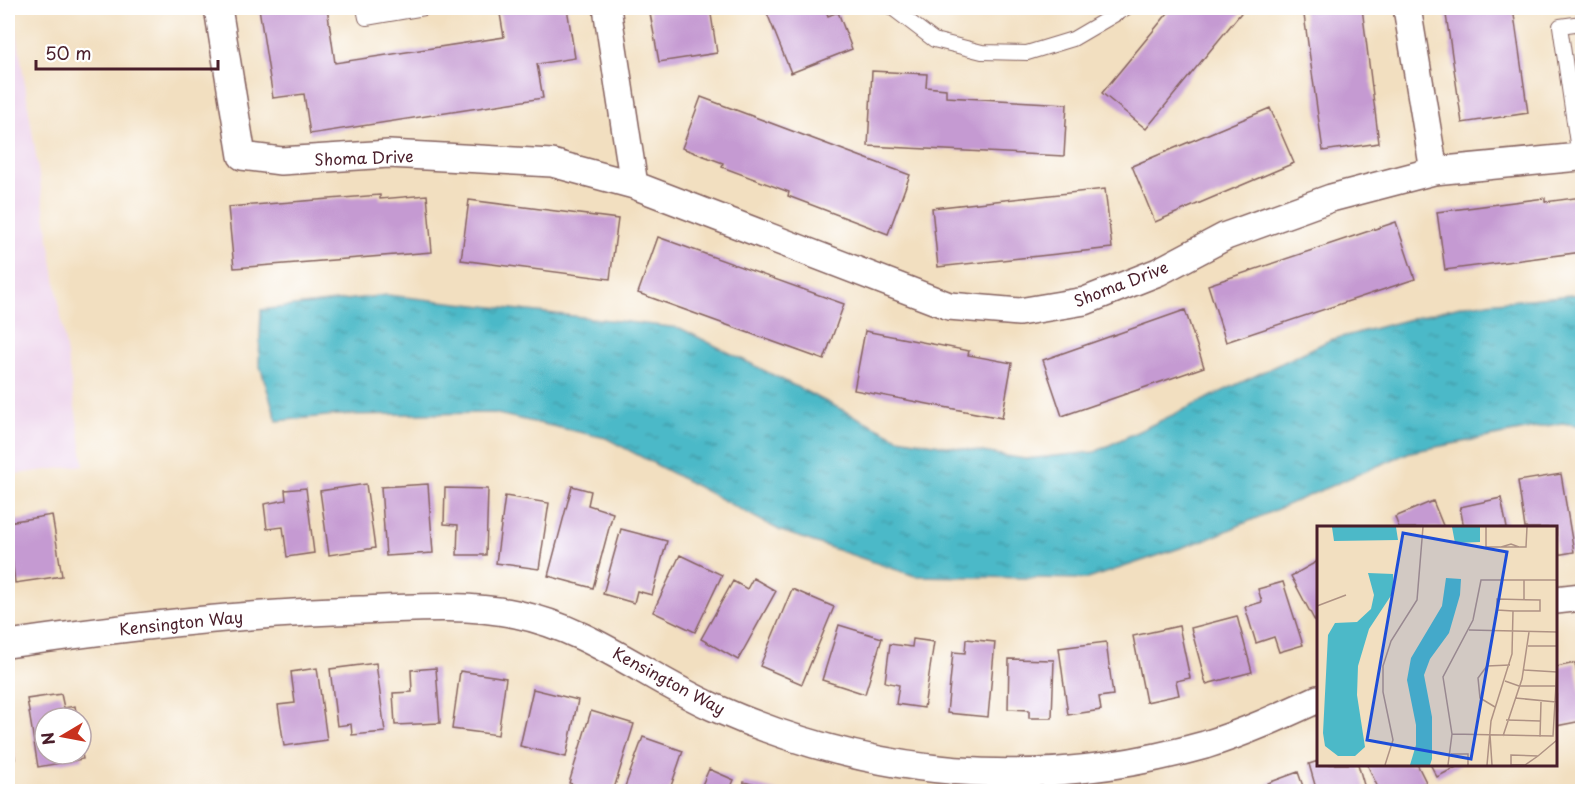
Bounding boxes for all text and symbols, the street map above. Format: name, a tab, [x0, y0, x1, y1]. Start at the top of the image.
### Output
scale bar	[36, 33, 218, 71]
text: 50 m	[45, 39, 92, 66]
street label: Shoma Drive	[314, 143, 414, 171]
street label: Shoma Drive	[1070, 254, 1171, 312]
inset map	[1317, 526, 1557, 766]
street label: Kensington Way	[118, 604, 244, 640]
street label: Kensington Way	[609, 640, 730, 720]
north arrow	[33, 706, 93, 766]
text: N	[34, 730, 60, 747]

